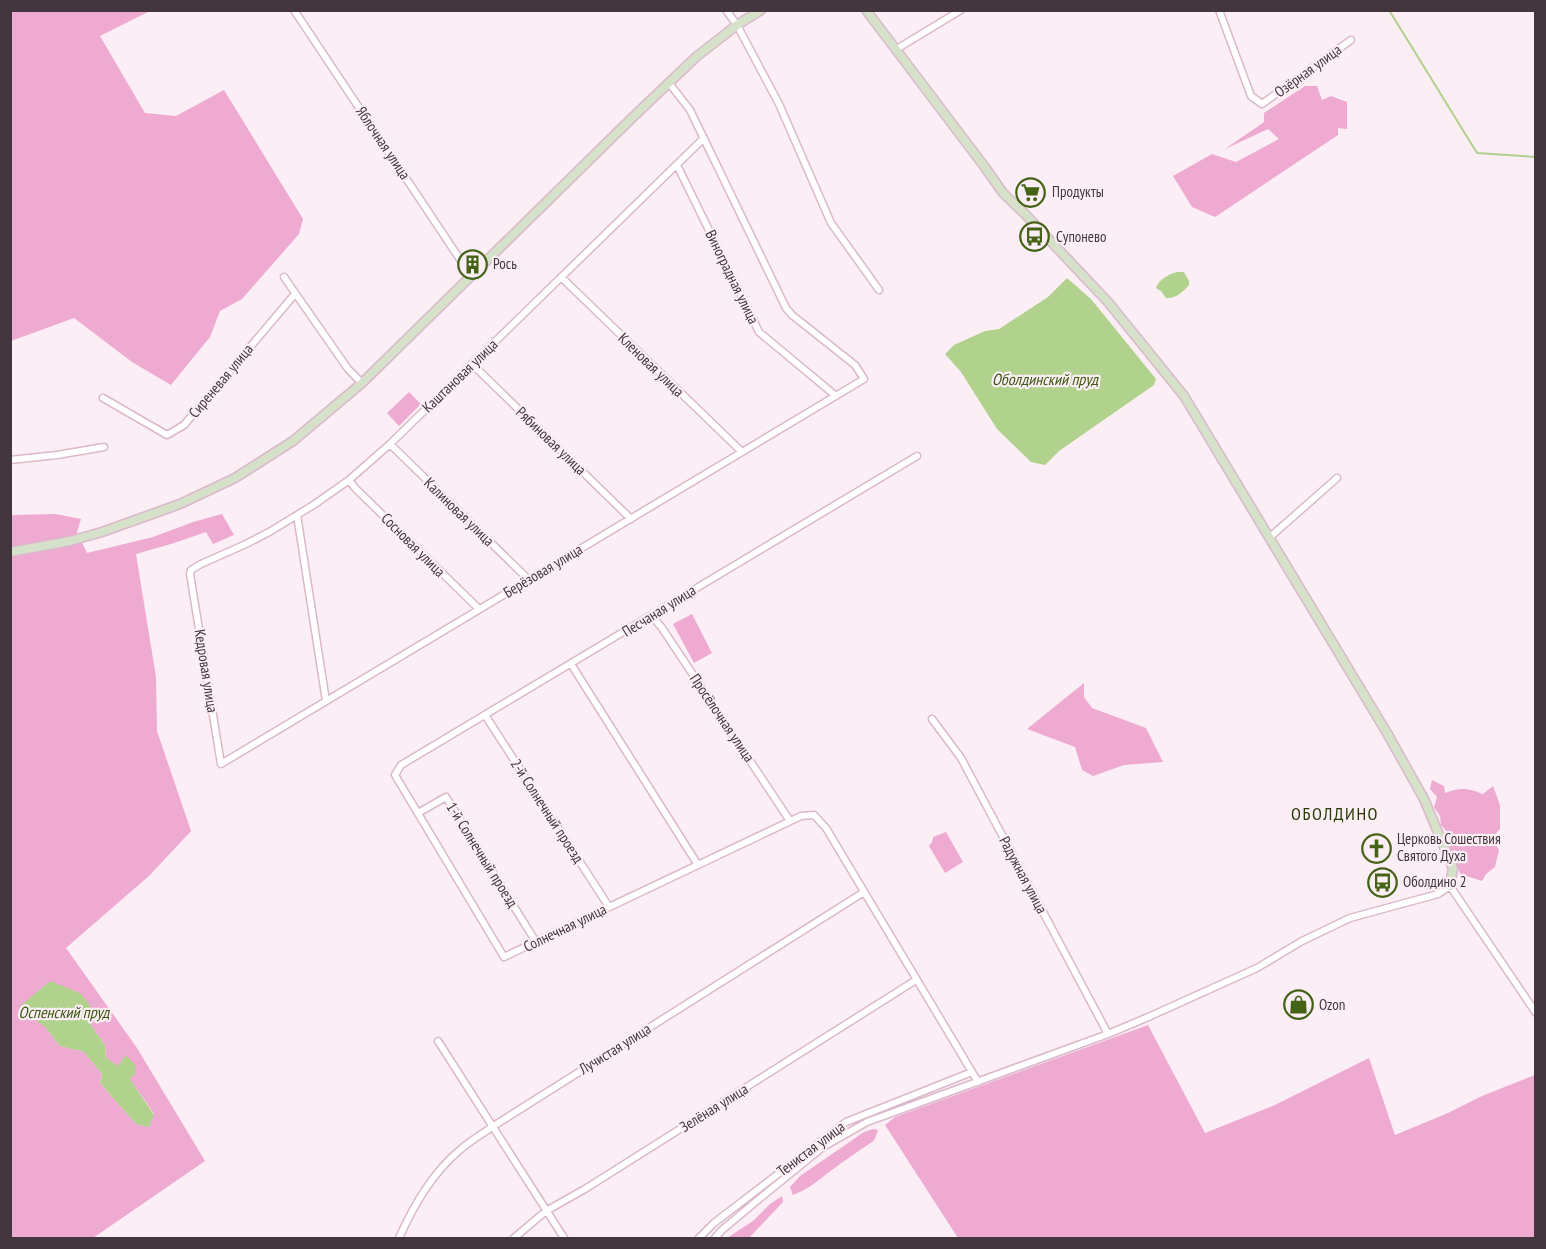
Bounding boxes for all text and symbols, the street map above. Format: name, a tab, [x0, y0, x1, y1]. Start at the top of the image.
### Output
street label: Озёрная улица	[1270, 40, 1345, 101]
street label: Яблочная улица	[352, 103, 415, 183]
supermarket icon: Продукты	[1015, 176, 1047, 208]
place label: Продукты	[1052, 182, 1104, 201]
bus stop icon: Супонево	[1019, 221, 1051, 253]
street label: Виноградная улица	[701, 227, 763, 327]
place label: Супонево	[1056, 227, 1107, 246]
building icon: Рось	[456, 248, 488, 280]
place label: Рось	[493, 254, 517, 273]
street label: Кленовая улица	[614, 329, 688, 401]
street label: Каштановая улица	[418, 335, 501, 416]
street label: Сиреневая улица	[184, 340, 257, 421]
water label: Оболдинский пруд	[992, 369, 1099, 389]
street label: Рябиновая улица	[512, 402, 590, 479]
street label: Калиновая улица	[420, 473, 499, 550]
street label: Сосновая улица	[377, 509, 449, 581]
street label: Берёзовая улица	[500, 539, 586, 602]
street label: Песчаная улица	[618, 580, 699, 641]
street label: Кедровая улица	[191, 628, 222, 714]
street label: Просёлочная улица	[686, 670, 759, 766]
street label: 2-й Солнечный проезд	[507, 755, 588, 867]
street label: 1-й Солнечный проезд	[442, 799, 523, 911]
district label: ОБОЛДИНО	[1291, 802, 1379, 825]
place label: Церковь Сошествия Святого Духа	[1397, 829, 1501, 865]
church icon: Церковь Сошествия Святого Духа	[1360, 832, 1392, 864]
street label: Радужная улица	[995, 833, 1052, 917]
bus stop icon: Оболдино 2	[1366, 866, 1398, 898]
place label: Оболдино 2	[1403, 872, 1466, 891]
street label: Солнечная улица	[520, 899, 609, 956]
shop icon: Ozon	[1282, 989, 1314, 1021]
place label: Ozon	[1319, 995, 1345, 1014]
water label: Оспенский пруд	[19, 1002, 110, 1022]
street label: Лучистая улица	[574, 1019, 654, 1079]
street label: Зелёная улица	[676, 1079, 751, 1136]
street label: Тенистая улица	[773, 1117, 848, 1180]

